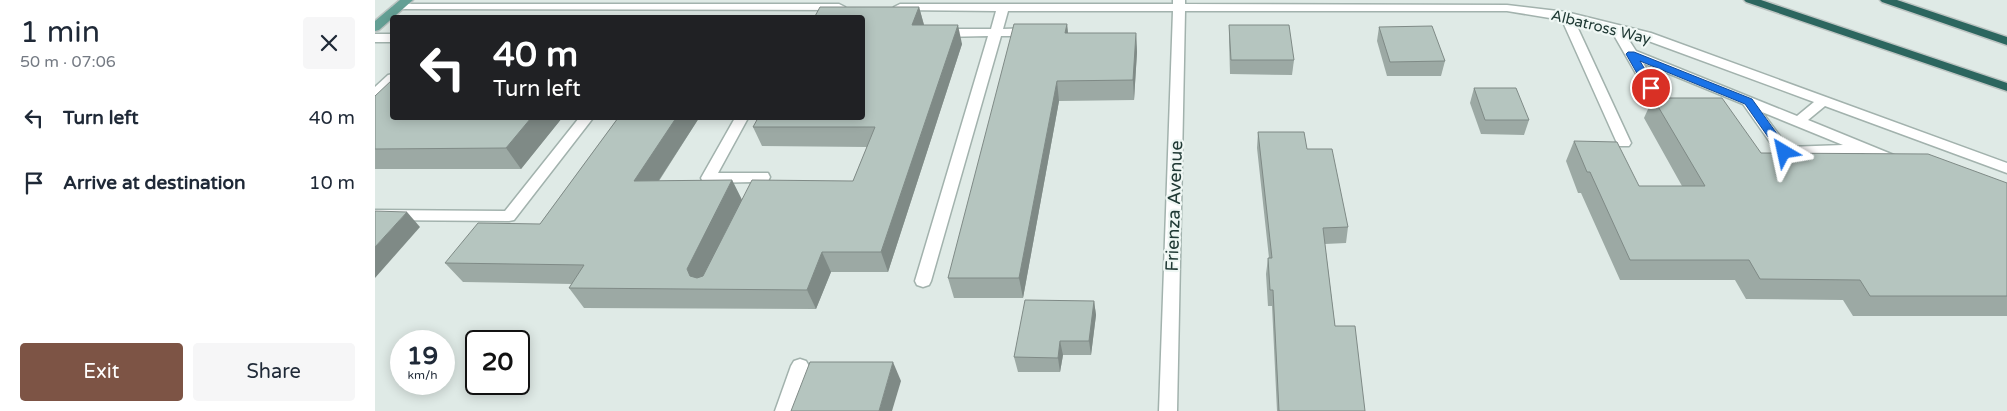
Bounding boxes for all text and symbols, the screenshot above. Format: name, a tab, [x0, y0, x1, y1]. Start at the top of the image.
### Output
street label: Albatross Way	[1549, 6, 1653, 48]
text: 1 min	[20, 14, 100, 51]
button: close	[303, 17, 355, 69]
text: 40 m	[493, 34, 578, 76]
icon: left	[410, 35, 475, 100]
text: 50 m · 07:06	[20, 52, 116, 72]
pin	[1630, 67, 1672, 109]
icon: arrive	[1637, 74, 1665, 102]
text: Turn left	[493, 76, 581, 102]
icon: left	[20, 104, 48, 132]
text: Turn left	[63, 107, 139, 129]
text: 40 m	[309, 107, 355, 129]
position arrow	[1757, 125, 1809, 177]
street label: Frienza Avenue	[1161, 140, 1187, 272]
icon: arrive	[20, 169, 48, 197]
text: Arrive at destination	[63, 172, 246, 194]
text: 10 m	[309, 172, 355, 194]
speed limit sign: 20	[465, 330, 530, 395]
text: 19	[407, 341, 438, 371]
button: Exit	[20, 343, 183, 401]
button: Share	[193, 343, 355, 401]
text: km/h	[407, 368, 438, 382]

